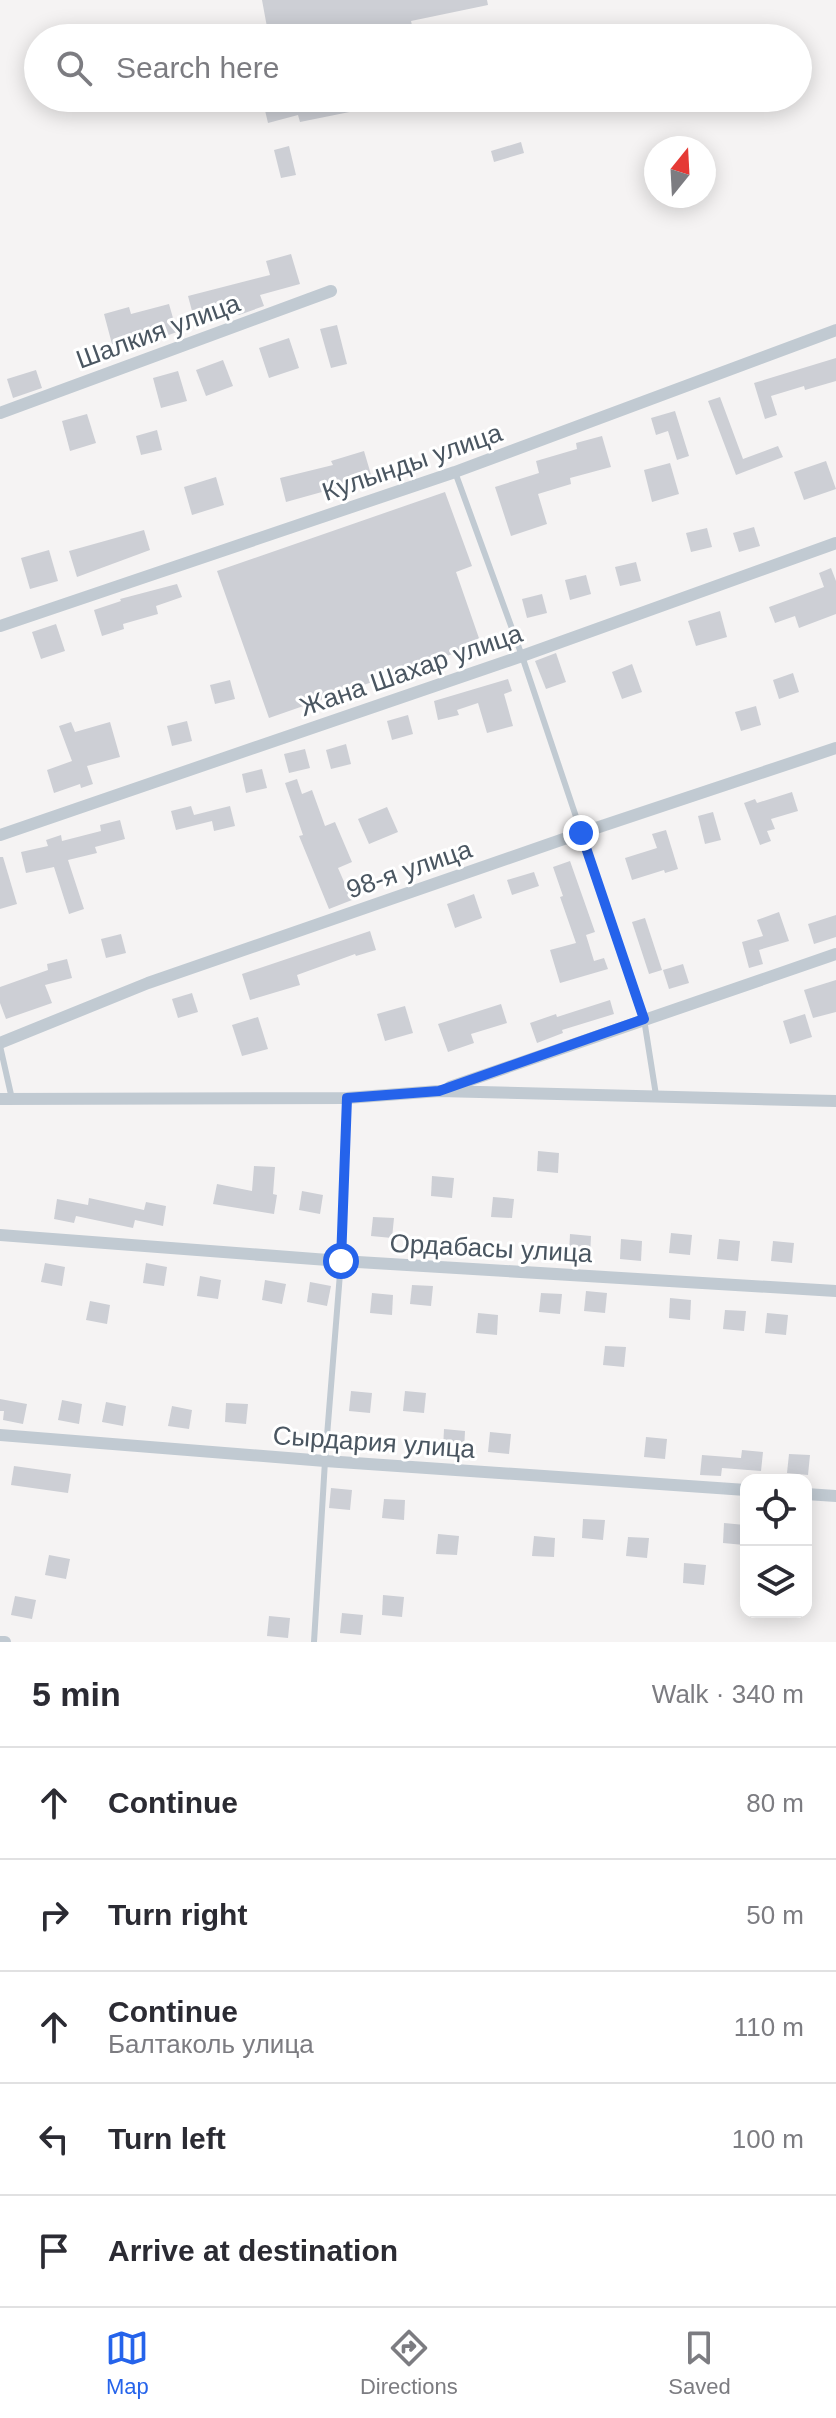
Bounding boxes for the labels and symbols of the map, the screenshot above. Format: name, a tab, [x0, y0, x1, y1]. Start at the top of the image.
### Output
north arrow	[644, 136, 716, 208]
street label: Шалкия улица	[72, 287, 245, 375]
street label: Кулынды улица	[318, 417, 506, 507]
street label: Жана Шахар улица	[296, 618, 527, 722]
route end	[563, 815, 599, 851]
street label: 98-я улица	[342, 833, 476, 904]
street label: Ордабасы улица	[389, 1228, 594, 1268]
route start	[323, 1243, 359, 1279]
street label: Сырдария улица	[272, 1420, 477, 1464]

